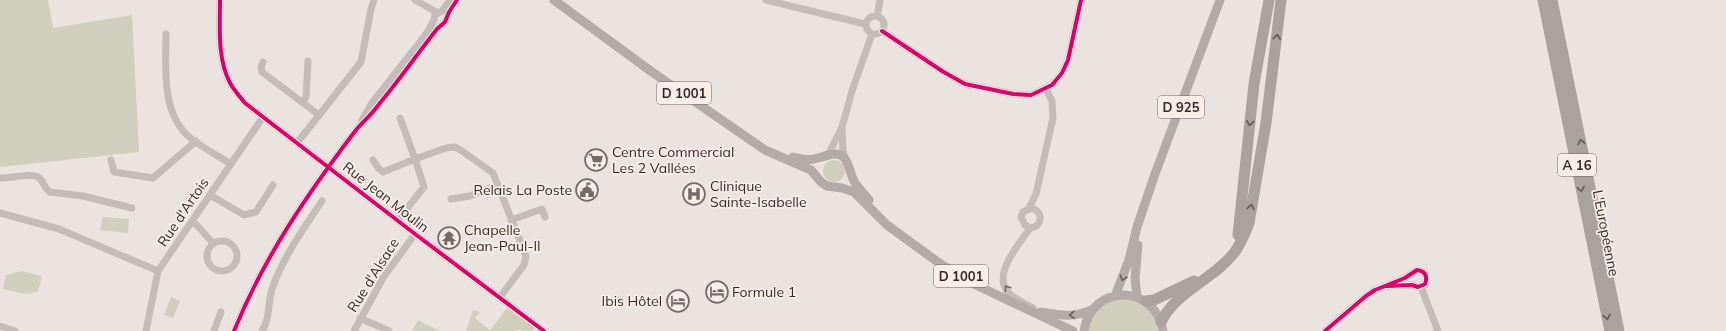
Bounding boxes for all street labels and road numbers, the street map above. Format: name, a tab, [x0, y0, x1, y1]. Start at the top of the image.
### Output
road number: D 1001	[657, 82, 711, 104]
road number: D 925	[1158, 96, 1204, 118]
road number: A 16	[1558, 154, 1596, 176]
street label: Rue Jean Moulin	[339, 158, 433, 236]
street label: Rue d'Artois	[153, 174, 213, 250]
street label: L'Européenne	[1589, 188, 1623, 278]
street label: Rue d'Alsace	[343, 235, 403, 315]
road number: D 1001	[934, 265, 988, 287]

